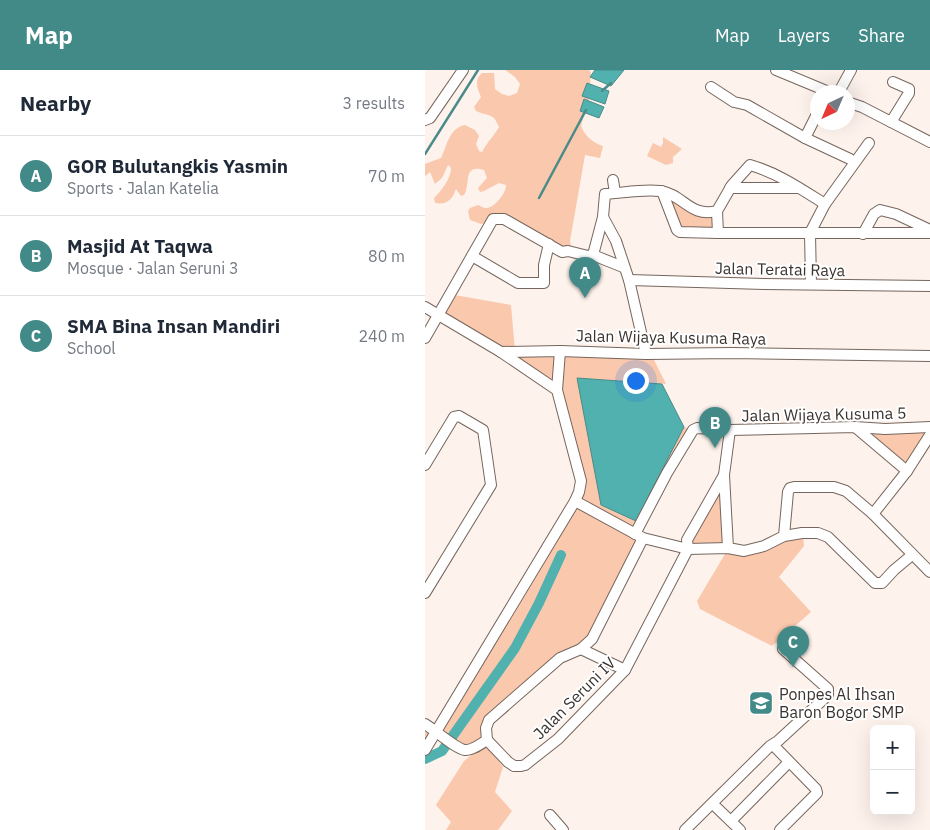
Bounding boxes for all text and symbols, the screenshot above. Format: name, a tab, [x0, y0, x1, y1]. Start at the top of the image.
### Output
text: Map	[25, 19, 73, 51]
text: Map	[715, 24, 750, 47]
text: Layers	[778, 24, 830, 47]
text: Share	[858, 24, 905, 47]
north arrow	[810, 85, 855, 130]
text: Nearby	[20, 89, 91, 117]
text: 3 results	[342, 93, 405, 113]
text: GOR Bulutangkis Yasmin	[67, 154, 288, 178]
text: A	[31, 166, 41, 186]
text: 70 m	[368, 166, 405, 186]
text: Sports · Jalan Katelia	[67, 178, 219, 198]
text: Masjid At Taqwa	[67, 234, 213, 258]
text: B	[31, 246, 41, 266]
text: 80 m	[368, 246, 405, 266]
pin: A	[569, 257, 601, 298]
text: Mosque · Jalan Seruni 3	[67, 258, 239, 278]
street label: Jalan Teratai Raya	[715, 258, 846, 280]
text: SMA Bina Insan Mandiri	[67, 314, 280, 338]
street label: Jalan Wijaya Kusuma Raya	[576, 325, 767, 349]
text: C	[31, 326, 41, 346]
text: 240 m	[358, 326, 405, 346]
text: School	[67, 338, 116, 358]
your location	[623, 368, 649, 394]
street label: Jalan Wijaya Kusuma 5	[741, 403, 907, 425]
pin: B	[699, 407, 731, 448]
pin: C	[777, 626, 809, 667]
street label: Jalan Seruni IV	[529, 652, 620, 743]
place label: Ponpes Al Ihsan Baron Bogor SMP	[779, 684, 904, 722]
school or university icon: Ponpes Al Ihsan Baron Bogor SMP	[748, 690, 774, 716]
map controls	[870, 725, 915, 815]
button: +	[870, 725, 915, 770]
button: −	[870, 770, 915, 815]

